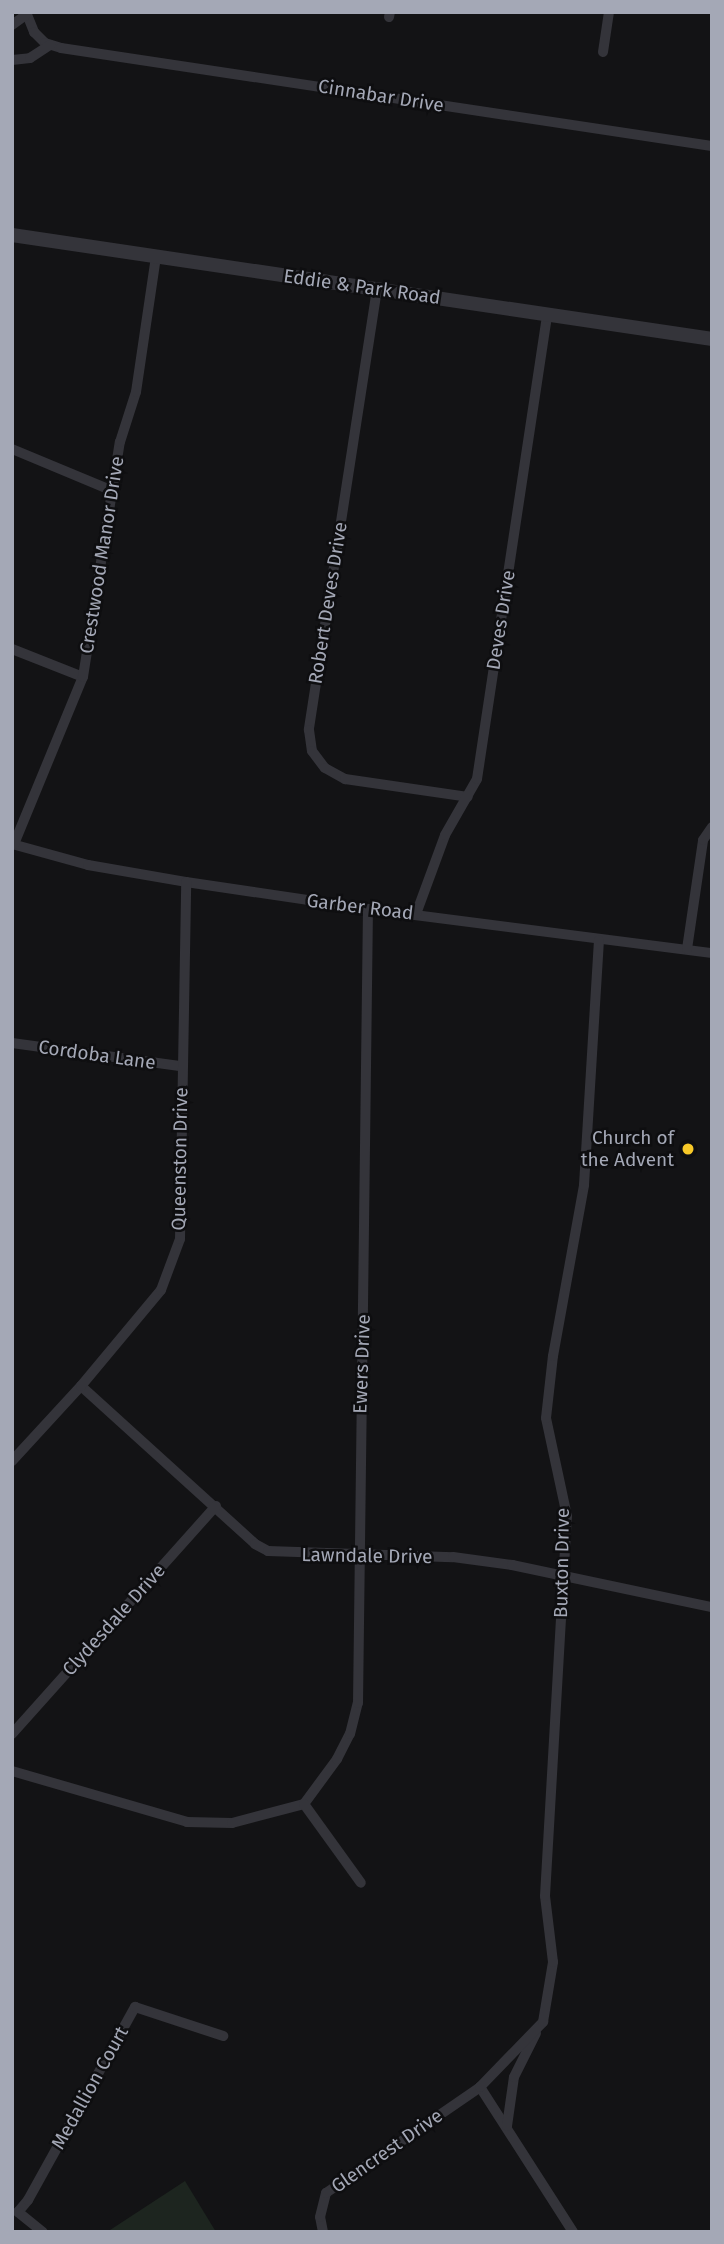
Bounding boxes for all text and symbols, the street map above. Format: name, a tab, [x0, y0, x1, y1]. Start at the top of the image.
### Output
street label: Cinnabar Drive	[317, 75, 445, 117]
street label: Eddie & Park Road	[282, 265, 442, 309]
street label: Crestwood Manor Drive	[75, 455, 129, 655]
street label: Robert Deves Drive	[304, 520, 352, 686]
street label: Deves Drive	[482, 569, 520, 671]
street label: Garber Road	[305, 889, 415, 925]
street label: Cordoba Lane	[37, 1035, 157, 1075]
street label: Queenston Drive	[167, 1087, 193, 1231]
place label: Church of the Advent	[581, 1127, 674, 1171]
marker: Church of the Advent	[680, 1141, 696, 1157]
street label: Ewers Drive	[349, 1314, 375, 1414]
street label: Buxton Drive	[550, 1508, 574, 1618]
street label: Lawndale Drive	[301, 1543, 433, 1569]
street label: Clydesdale Drive	[58, 1559, 170, 1681]
street label: Medallion Court	[47, 2023, 133, 2153]
street label: Glencrest Drive	[327, 2104, 447, 2198]

